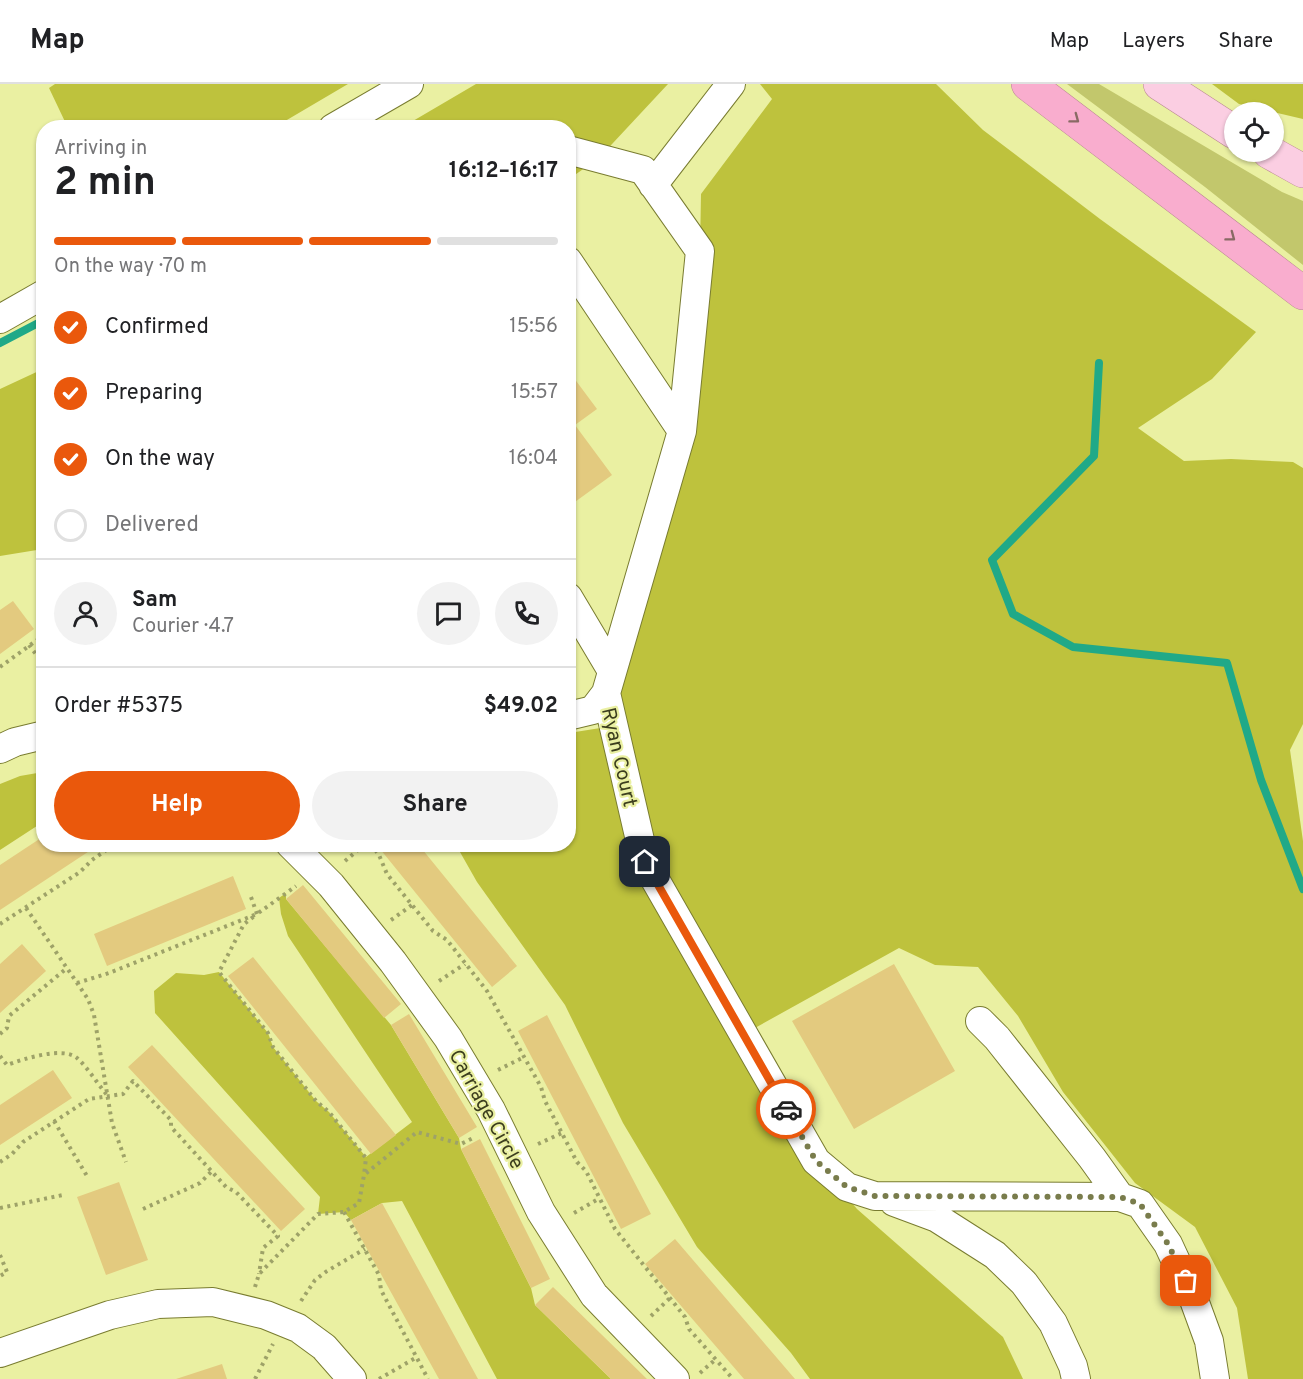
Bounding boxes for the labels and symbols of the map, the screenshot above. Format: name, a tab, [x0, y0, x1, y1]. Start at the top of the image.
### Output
one-way arrow	[1068, 112, 1079, 123]
one-way arrow	[1224, 230, 1235, 241]
street label: Ryan Court	[594, 705, 642, 810]
pin	[619, 836, 670, 887]
street label: Carriage Circle	[442, 1046, 529, 1174]
courier	[756, 1079, 816, 1139]
pin	[1160, 1255, 1211, 1306]

